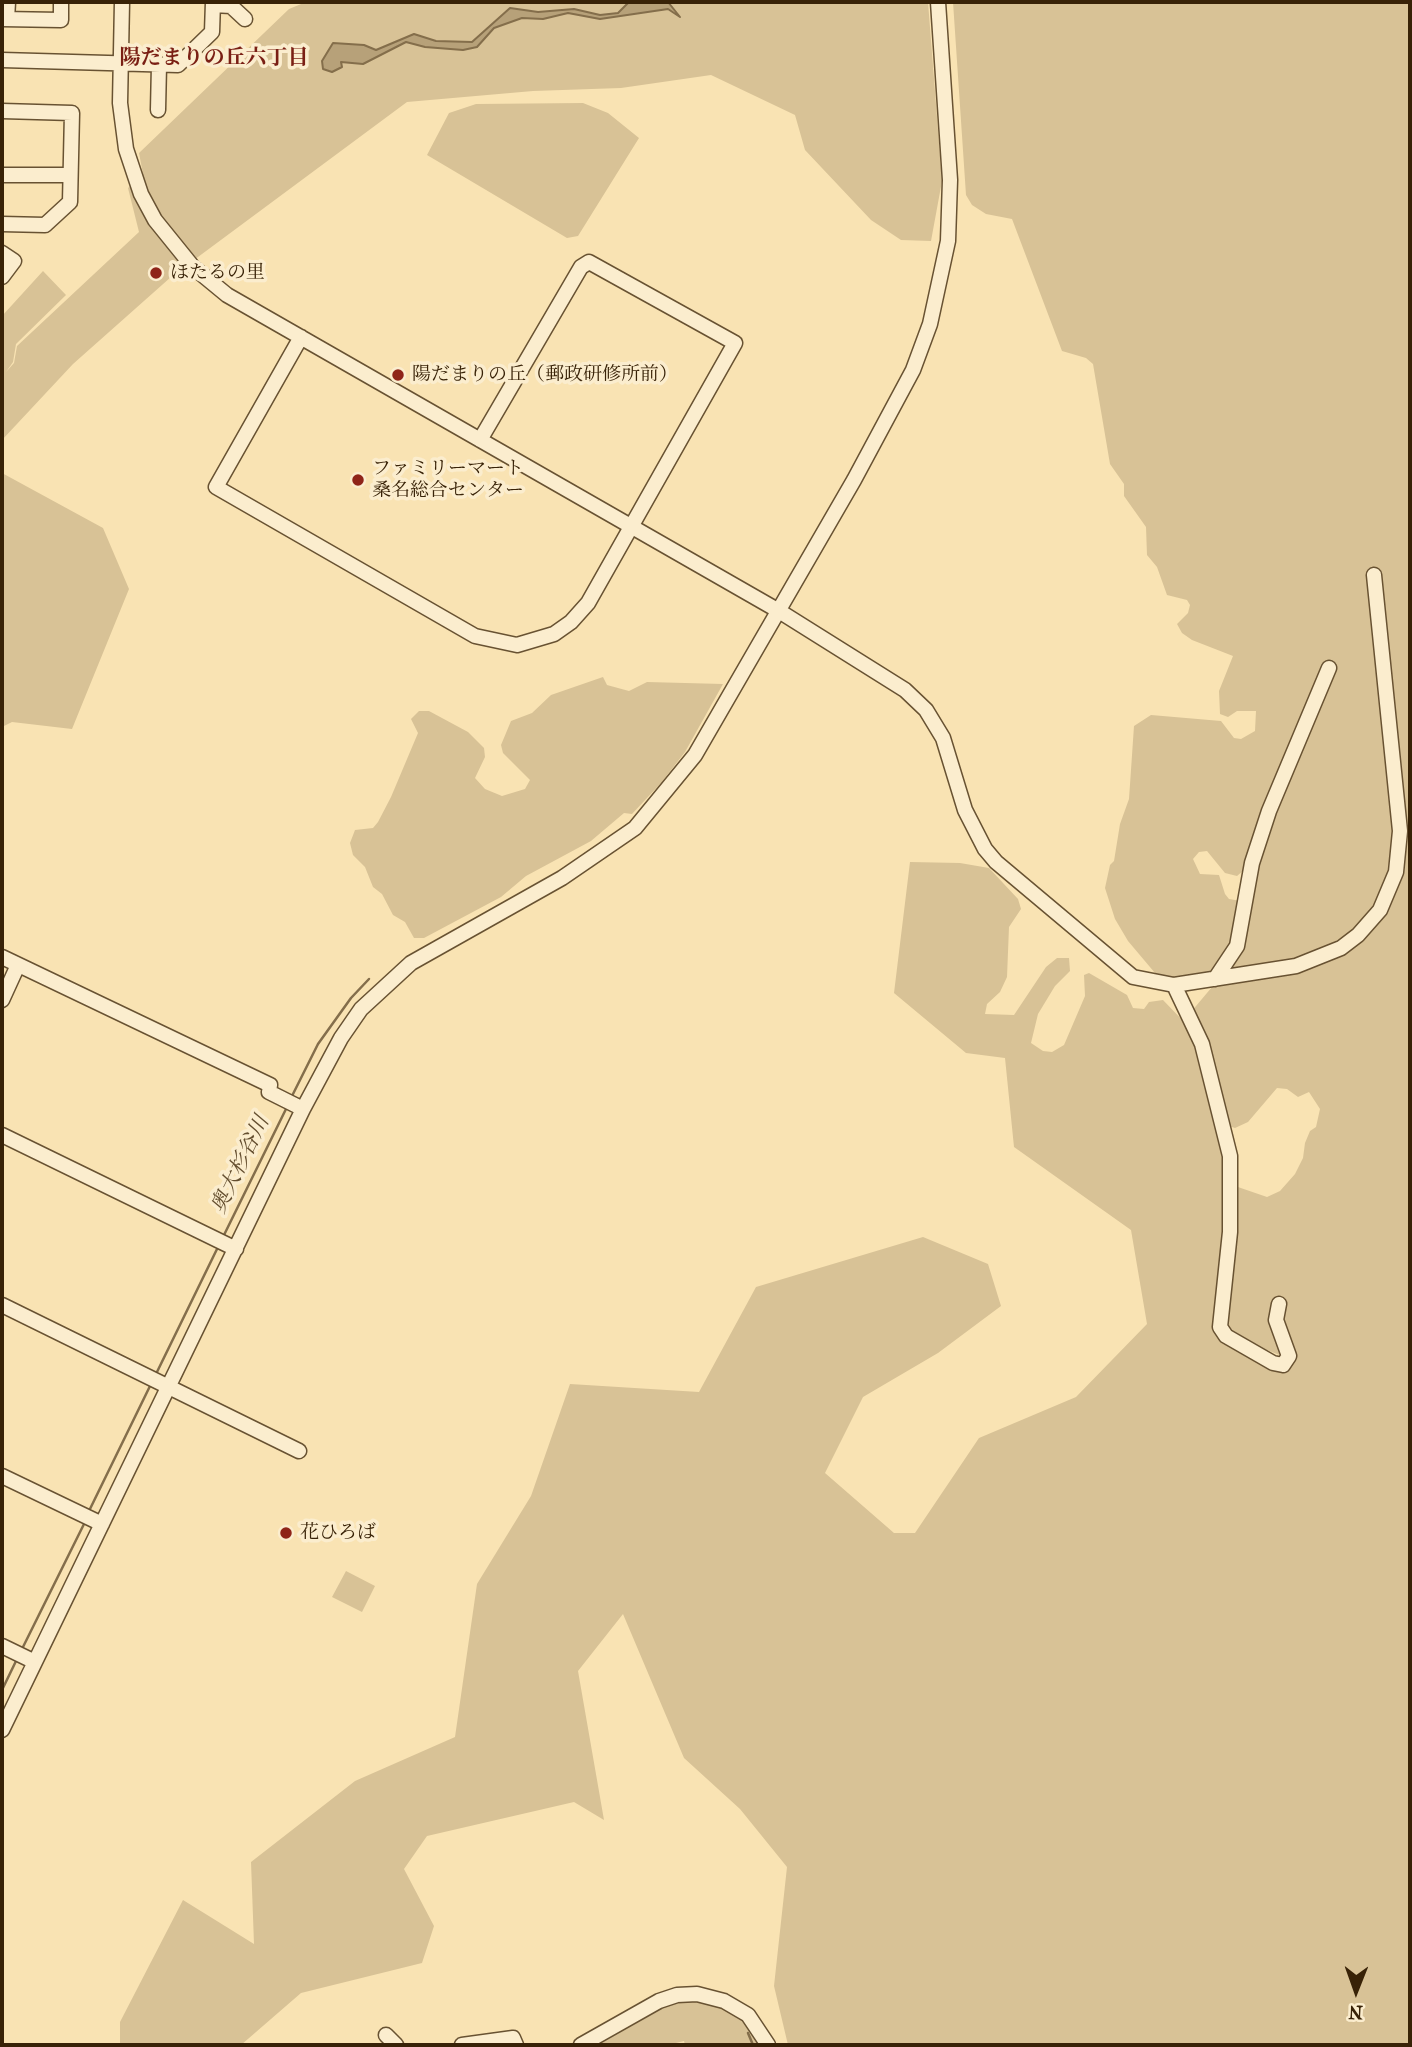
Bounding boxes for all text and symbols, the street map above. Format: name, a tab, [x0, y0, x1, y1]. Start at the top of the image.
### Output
district label: 陽だまりの丘六丁目	[120, 46, 308, 72]
place label: ほたるの里	[170, 262, 265, 284]
marker: ほたるの里	[148, 265, 164, 281]
place label: 陽だまりの丘（郵政研修所前）	[412, 364, 678, 386]
marker: 陽だまりの丘（郵政研修所前）	[390, 367, 406, 383]
place label: ファミリーマート 桑名総合センター	[372, 458, 524, 502]
marker: ファミリーマート 桑名総合センター	[350, 472, 366, 488]
water label: 奥大杉谷川	[207, 1112, 275, 1218]
place label: 花ひろば	[300, 1522, 376, 1544]
marker: 花ひろば	[278, 1525, 294, 1541]
north arrow	[1321, 1956, 1391, 2026]
text: N	[1348, 2001, 1363, 2023]

